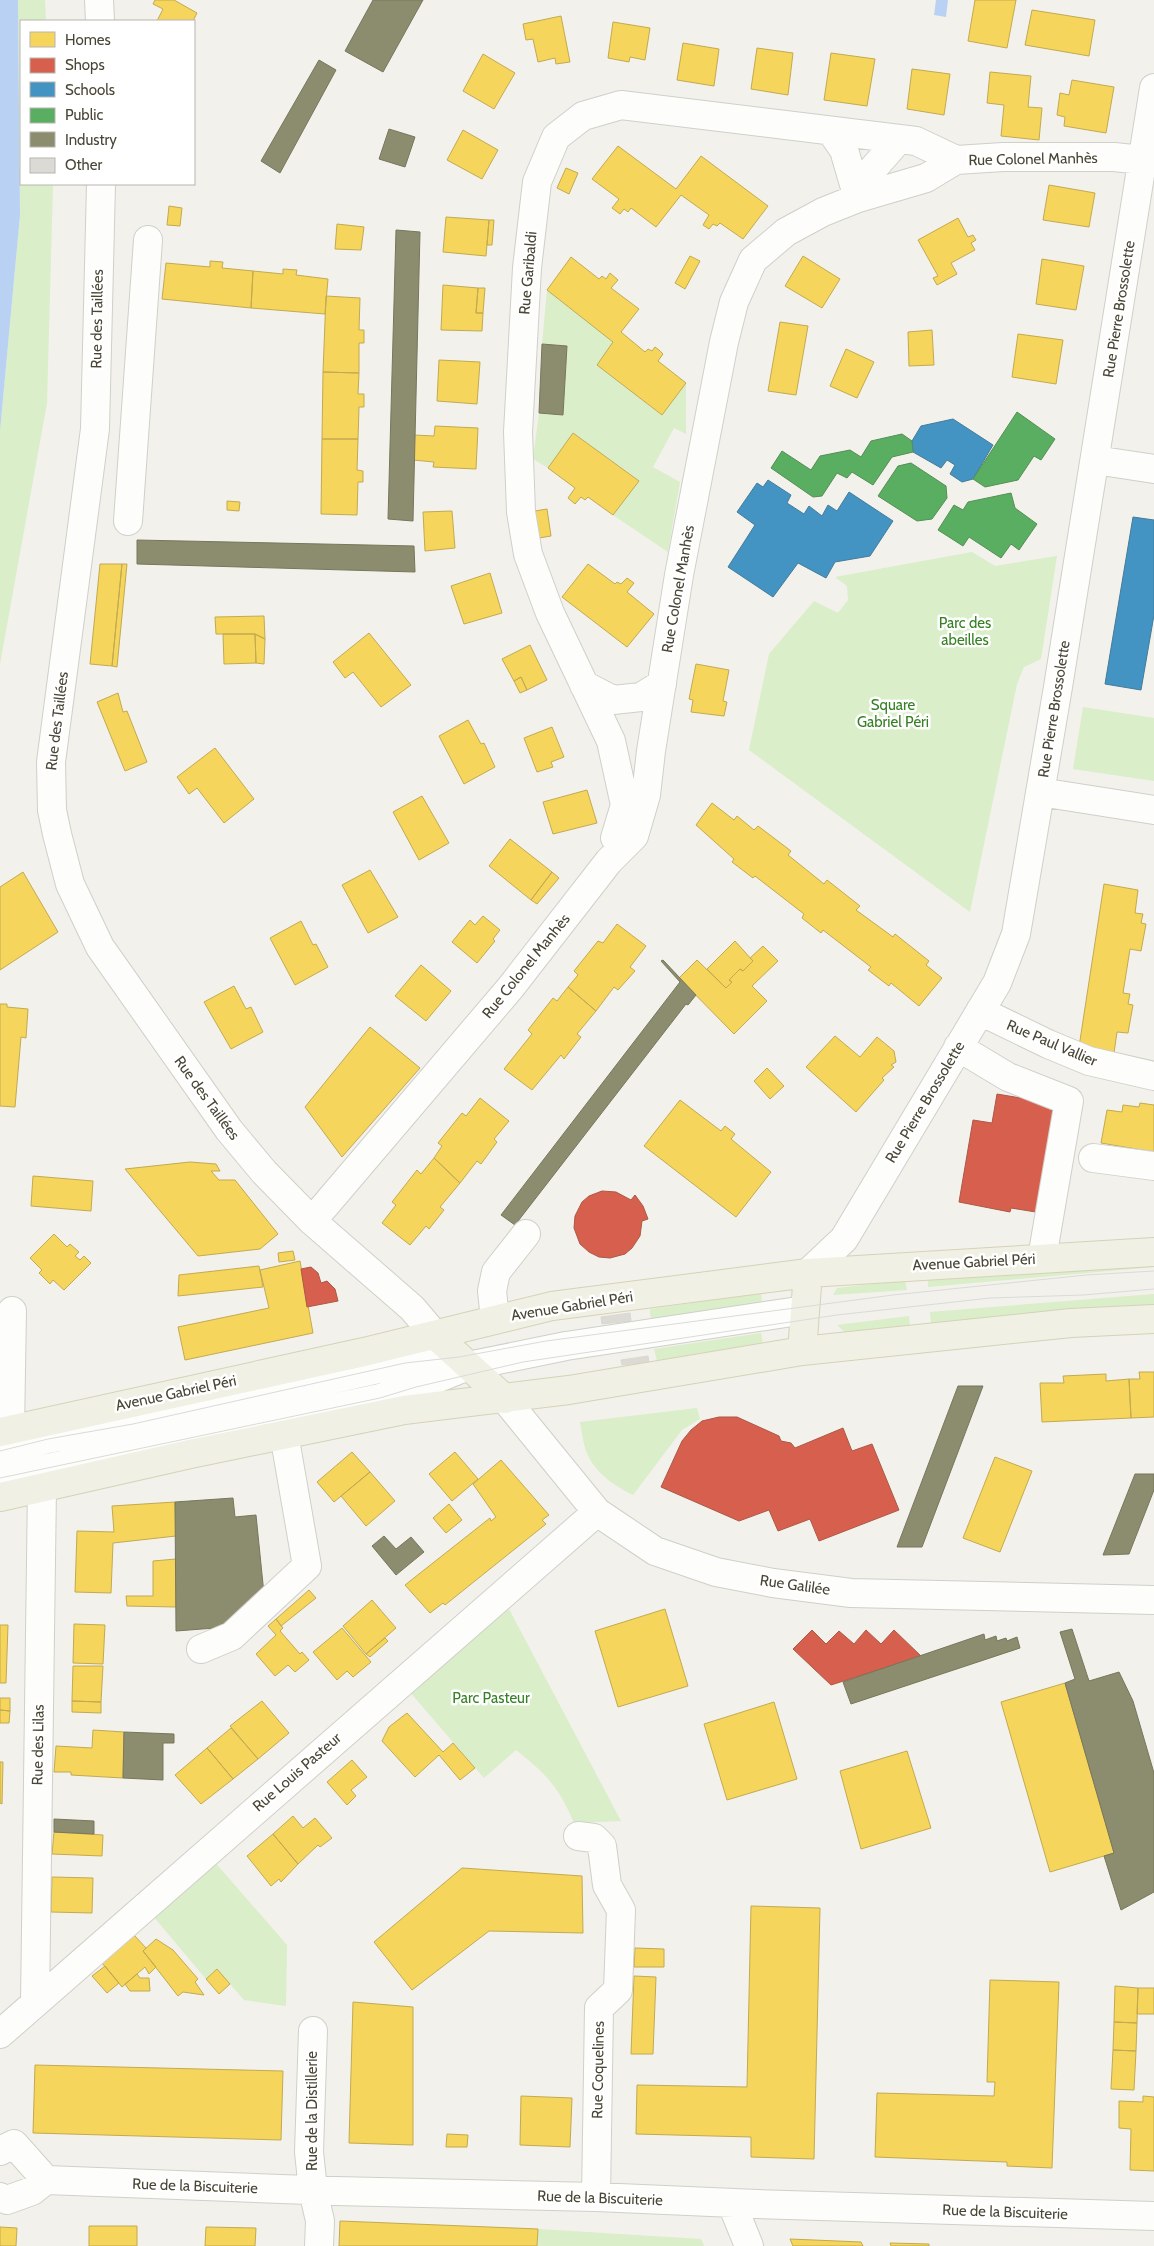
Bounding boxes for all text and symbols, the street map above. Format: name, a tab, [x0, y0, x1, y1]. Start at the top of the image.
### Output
legend	[20, 20, 195, 185]
text: Homes	[65, 31, 111, 49]
text: Shops	[65, 56, 105, 74]
text: Schools	[65, 81, 115, 99]
text: Public	[65, 106, 103, 124]
text: Industry	[65, 131, 117, 149]
street label: Rue Colonel Manhès	[968, 149, 1098, 169]
text: Other	[65, 156, 102, 174]
street label: Rue Garibaldi	[515, 231, 541, 315]
street label: Rue Pierre Brossolette	[1099, 239, 1139, 379]
street label: Rue des Taillées	[87, 269, 107, 369]
street label: Rue Colonel Manhès	[658, 524, 698, 654]
park label: Parc des abeilles	[939, 614, 991, 649]
street label: Rue Pierre Brossolette	[1034, 639, 1074, 779]
street label: Rue des Taillées	[42, 671, 72, 771]
park label: Square Gabriel Péri	[857, 696, 929, 731]
street label: Rue Colonel Manhès	[478, 910, 574, 1022]
street label: Rue Paul Vallier	[1004, 1016, 1100, 1070]
street label: Rue Pierre Brossolette	[882, 1038, 969, 1166]
street label: Rue des Taillées	[171, 1052, 243, 1144]
street label: Avenue Gabriel Péri	[912, 1250, 1036, 1274]
street label: Avenue Gabriel Péri	[510, 1287, 634, 1325]
street label: Avenue Gabriel Péri	[114, 1371, 238, 1415]
street label: Rue Galilée	[759, 1571, 832, 1599]
park label: Parc Pasteur	[452, 1689, 530, 1707]
street label: Rue des Lilas	[28, 1704, 48, 1786]
street label: Rue Louis Pasteur	[249, 1729, 345, 1815]
street label: Rue Coquelines	[588, 2021, 608, 2119]
street label: Rue de la Distillerie	[303, 2051, 321, 2171]
street label: Rue de la Biscuiterie	[132, 2175, 258, 2197]
street label: Rue de la Biscuiterie	[537, 2187, 663, 2209]
street label: Rue de la Biscuiterie	[942, 2201, 1068, 2223]

